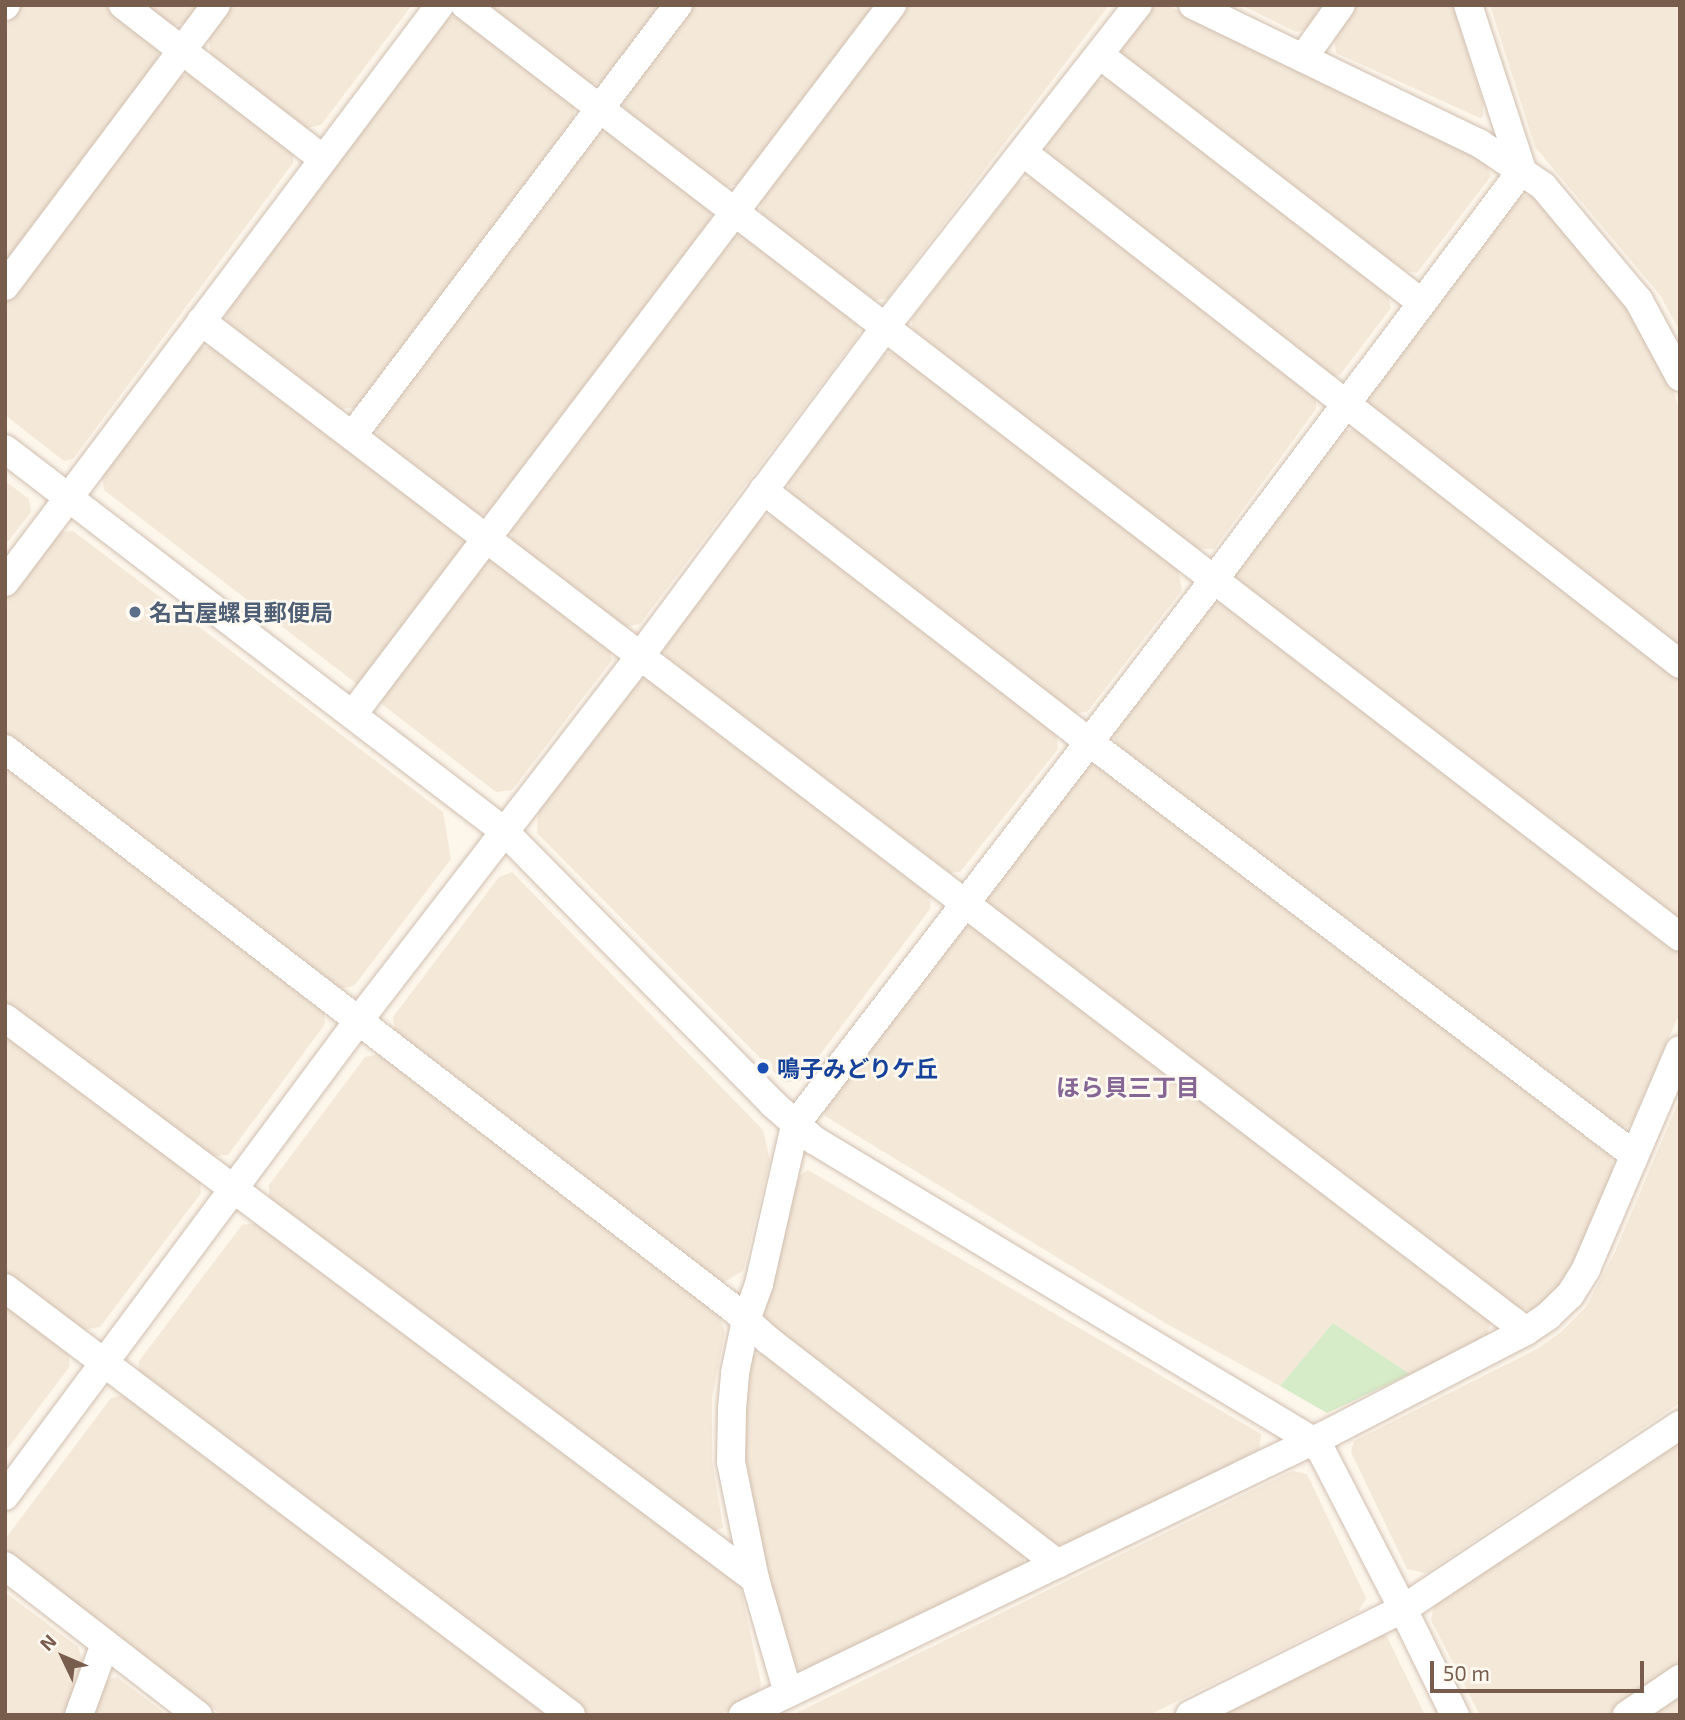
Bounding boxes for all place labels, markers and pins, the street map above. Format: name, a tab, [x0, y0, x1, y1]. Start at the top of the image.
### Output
place label: 名古屋螺貝郵便局	[149, 598, 333, 626]
marker: 名古屋螺貝郵便局	[127, 604, 143, 620]
place label: 鳴子みどりケ丘	[777, 1054, 938, 1082]
marker: 鳴子みどりケ丘	[755, 1060, 771, 1076]

